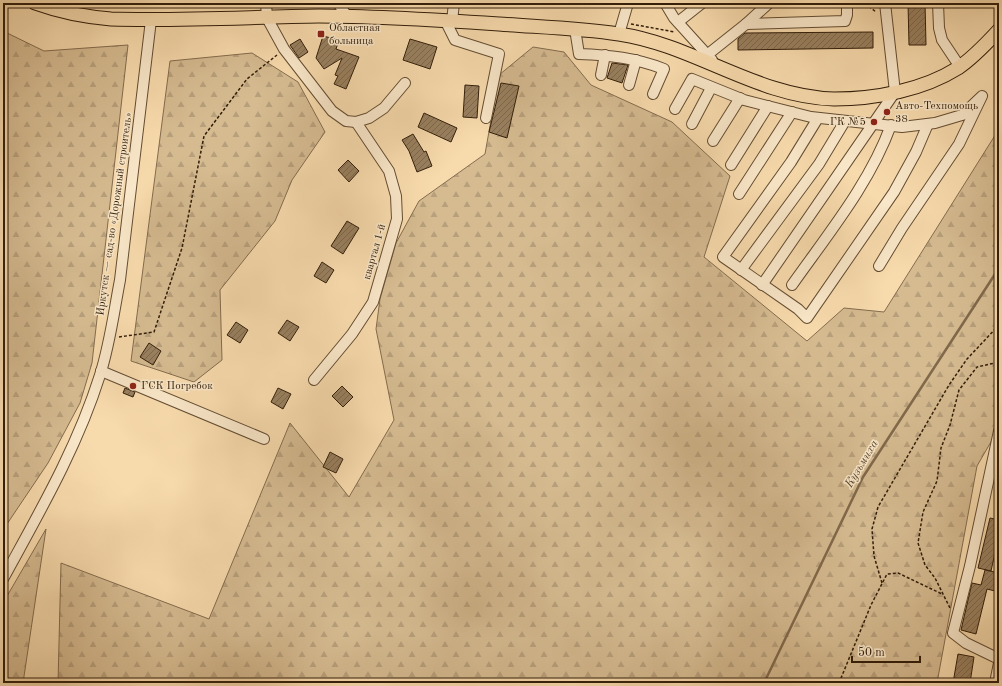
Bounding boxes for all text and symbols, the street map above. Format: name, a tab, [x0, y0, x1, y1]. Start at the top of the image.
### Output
place label: Областная больница	[329, 23, 381, 47]
marker: Областная больница	[316, 29, 326, 39]
place label: Авто-Техпомощь 38	[895, 101, 978, 125]
marker: Авто-Техпомощь 38	[882, 107, 892, 117]
street label: Иркутск — сад-во «Дорожный строитель»	[95, 112, 135, 316]
place label: ГК №5	[830, 117, 866, 128]
marker: ГК №5	[869, 117, 879, 127]
street label: квартал 1-й	[362, 223, 388, 281]
marker: ГСК Погребок	[128, 381, 138, 391]
place label: ГСК Погребок	[141, 381, 213, 392]
water label: Кузьмиха	[843, 438, 881, 491]
scale bar	[852, 638, 920, 664]
text: 50 m	[858, 646, 885, 659]

